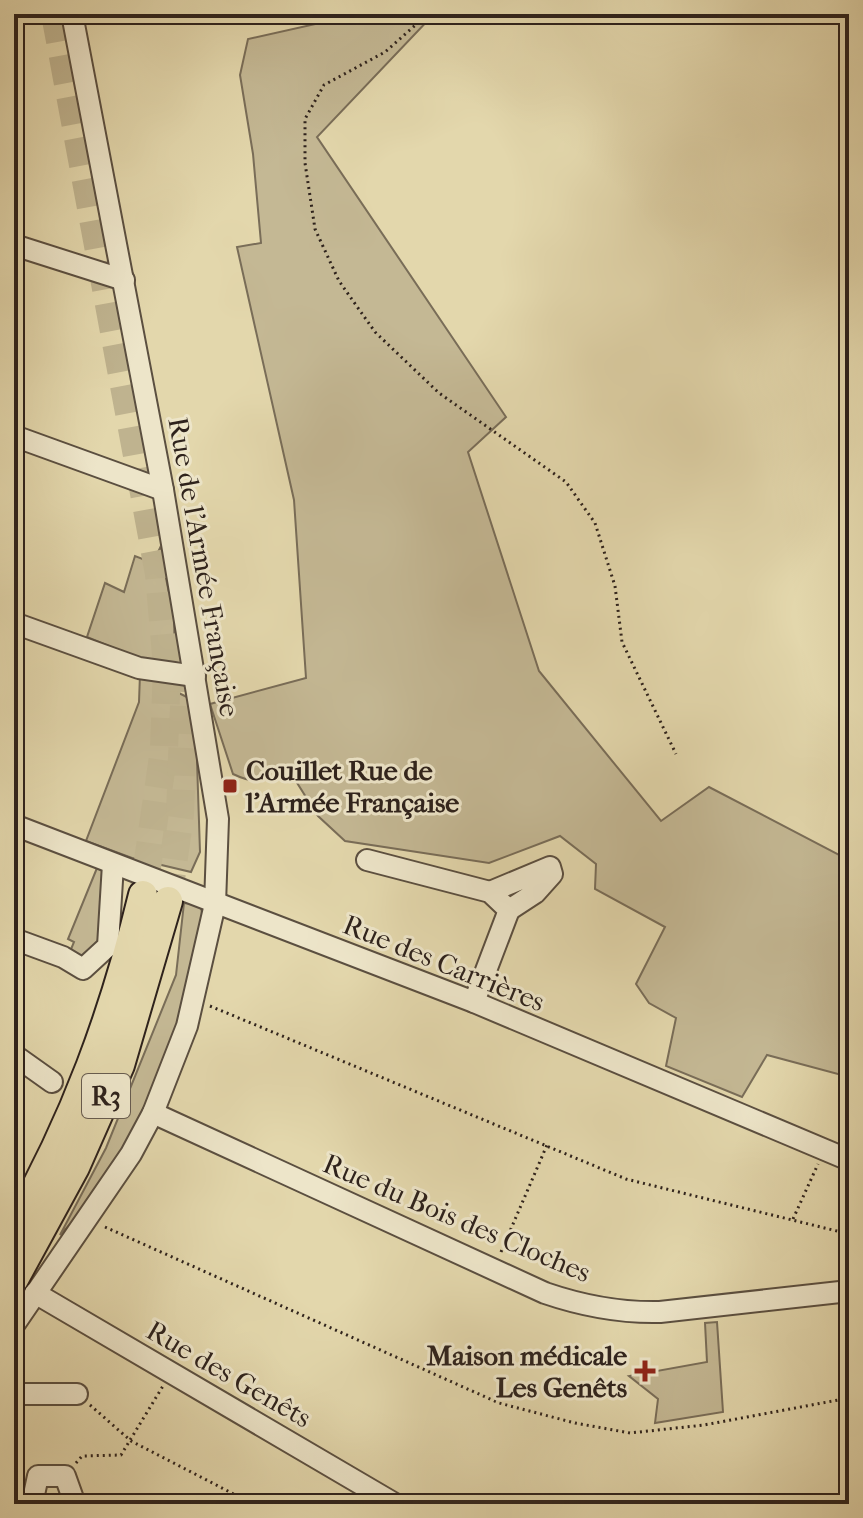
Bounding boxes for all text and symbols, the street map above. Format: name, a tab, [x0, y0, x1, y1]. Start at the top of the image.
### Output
street label: Rue de l'Armée Française	[161, 415, 247, 720]
place label: Couillet Rue de l'Armée Française	[245, 754, 459, 820]
marker: Couillet Rue de l'Armée Française	[221, 777, 239, 795]
street label: Rue des Carrières	[338, 908, 550, 1018]
road number: R3	[82, 1074, 130, 1118]
street label: Rue du Bois des Cloches	[318, 1147, 596, 1289]
street label: Rue des Genêts	[141, 1313, 317, 1435]
place label: Maison médicale Les Genêts	[427, 1339, 627, 1404]
marker: Maison médicale Les Genêts	[634, 1360, 656, 1382]

